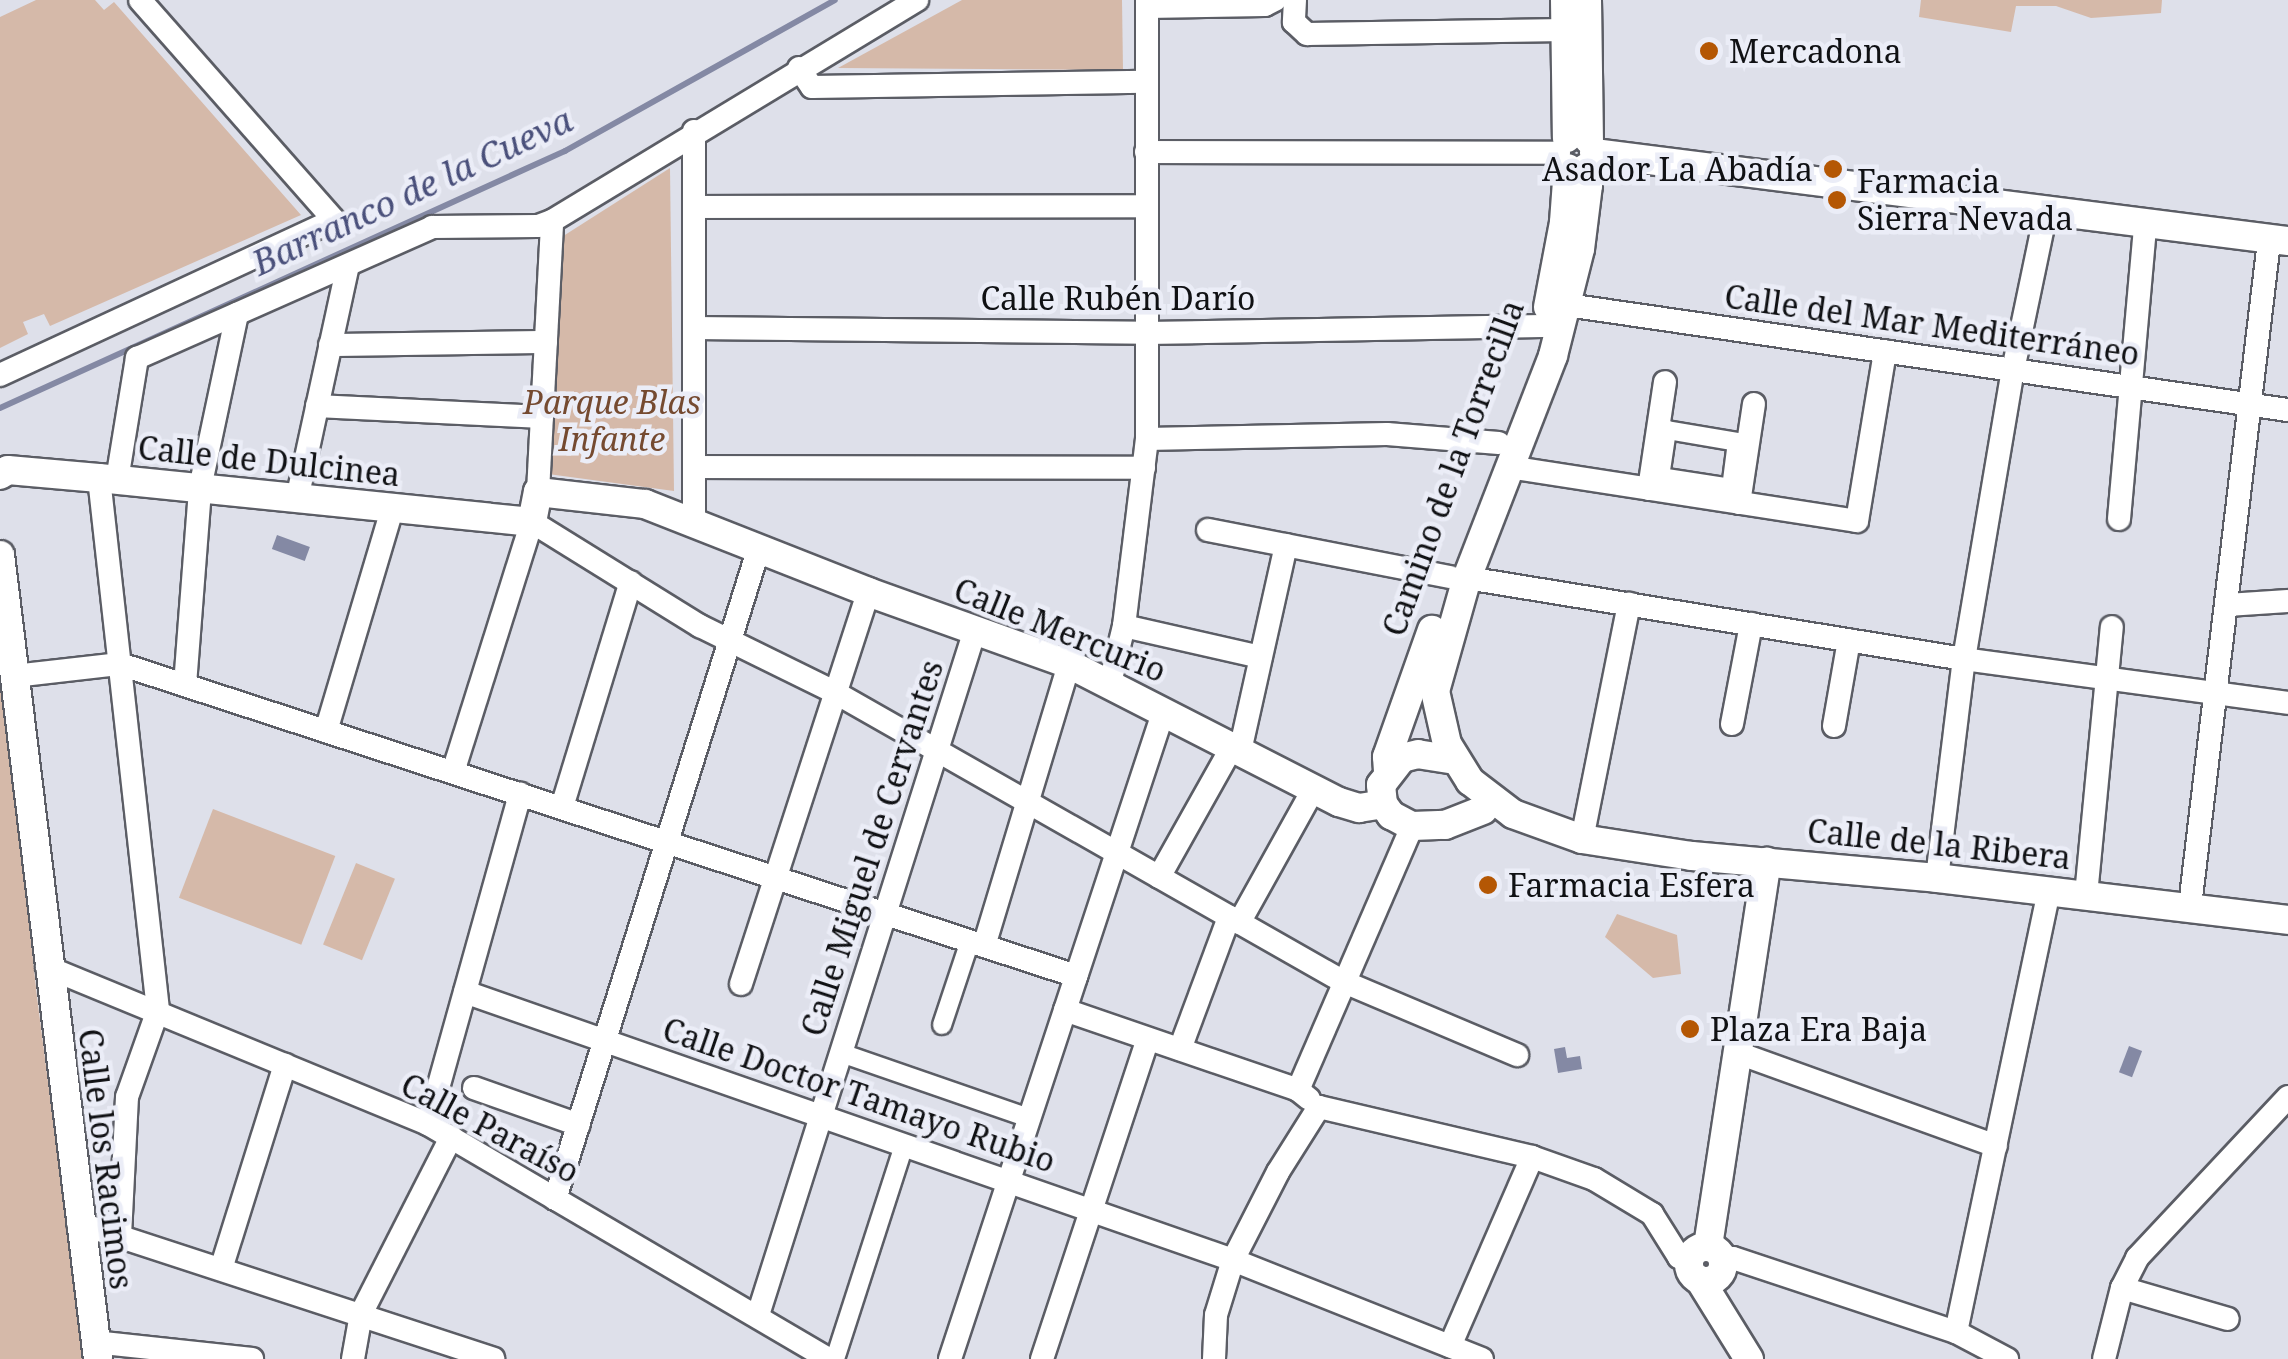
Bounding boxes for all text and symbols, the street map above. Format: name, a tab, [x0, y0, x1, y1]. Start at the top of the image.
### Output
place label: Mercadona	[1729, 32, 1902, 70]
marker: Mercadona	[1698, 40, 1720, 62]
water label: Barranco de la Cueva	[245, 98, 579, 284]
place label: Asador La Abadía	[1542, 150, 1813, 188]
marker: Asador La Abadía	[1822, 158, 1844, 180]
place label: Farmacia Sierra Nevada	[1857, 163, 2073, 238]
marker: Farmacia Sierra Nevada	[1826, 189, 1848, 211]
street label: Calle del Mar Mediterráneo	[1722, 277, 2142, 373]
street label: Calle Rubén Darío	[980, 279, 1256, 317]
street label: Camino de la Torrecilla	[1374, 295, 1532, 641]
park label: Parque Blas Infante	[523, 384, 701, 459]
street label: Calle de Dulcinea	[136, 428, 402, 494]
street label: Calle Mercurio	[949, 570, 1171, 690]
street label: Calle Miguel de Cervantes	[793, 655, 951, 1041]
street label: Calle de la Ribera	[1805, 811, 2073, 877]
place label: Farmacia Esfera	[1508, 866, 1755, 904]
marker: Farmacia Esfera	[1477, 874, 1499, 896]
street label: Calle Doctor Tamayo Rubio	[658, 1010, 1060, 1180]
place label: Plaza Era Baja	[1710, 1010, 1927, 1048]
marker: Plaza Era Baja	[1679, 1018, 1701, 1040]
street label: Calle los Racimos	[71, 1027, 141, 1291]
street label: Calle Paraíso	[395, 1065, 585, 1191]

